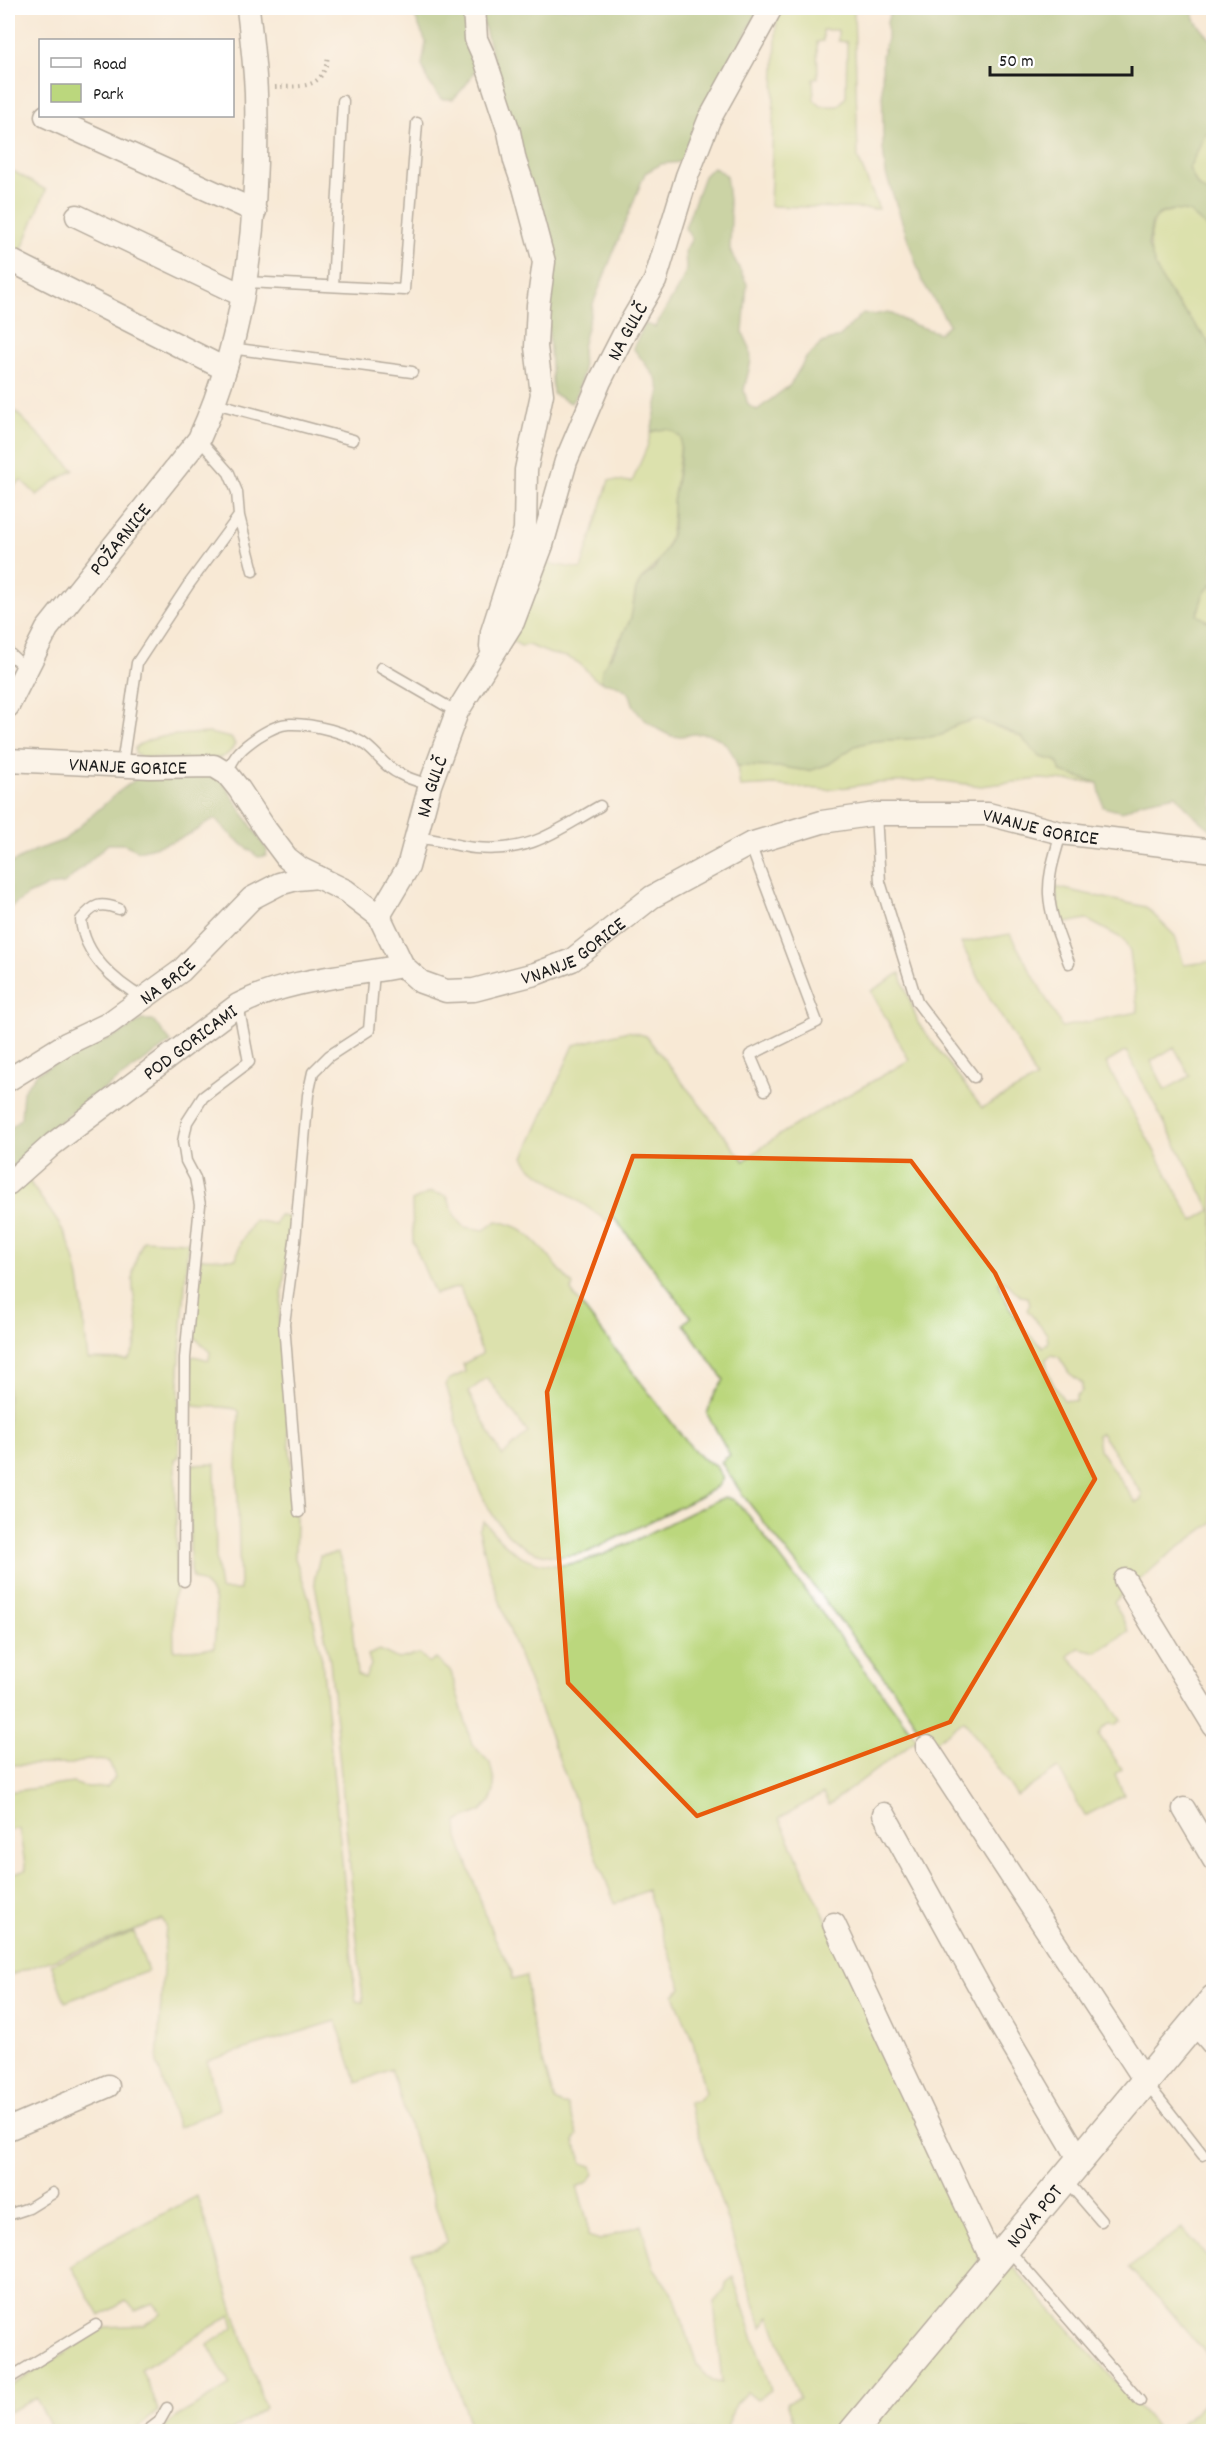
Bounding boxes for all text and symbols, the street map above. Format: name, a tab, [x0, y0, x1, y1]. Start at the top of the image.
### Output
legend	[39, 39, 234, 117]
scale bar	[990, 39, 1132, 77]
text: 50 m	[999, 50, 1034, 75]
text: Road	[93, 53, 127, 78]
text: Park	[93, 83, 124, 108]
street label: NA GULČ	[602, 298, 657, 366]
street label: POŽARNICE	[84, 498, 159, 583]
street label: VNANJE GORICE	[68, 752, 187, 784]
street label: NA GULČ	[411, 752, 457, 821]
street label: VNANJE GORICE	[983, 803, 1100, 854]
street label: VNANJE GORICE	[519, 912, 633, 994]
street label: NA BRCE	[135, 953, 204, 1013]
street label: POD GORICAMI	[138, 999, 244, 1089]
street label: NOVA POT	[1001, 2180, 1071, 2255]

